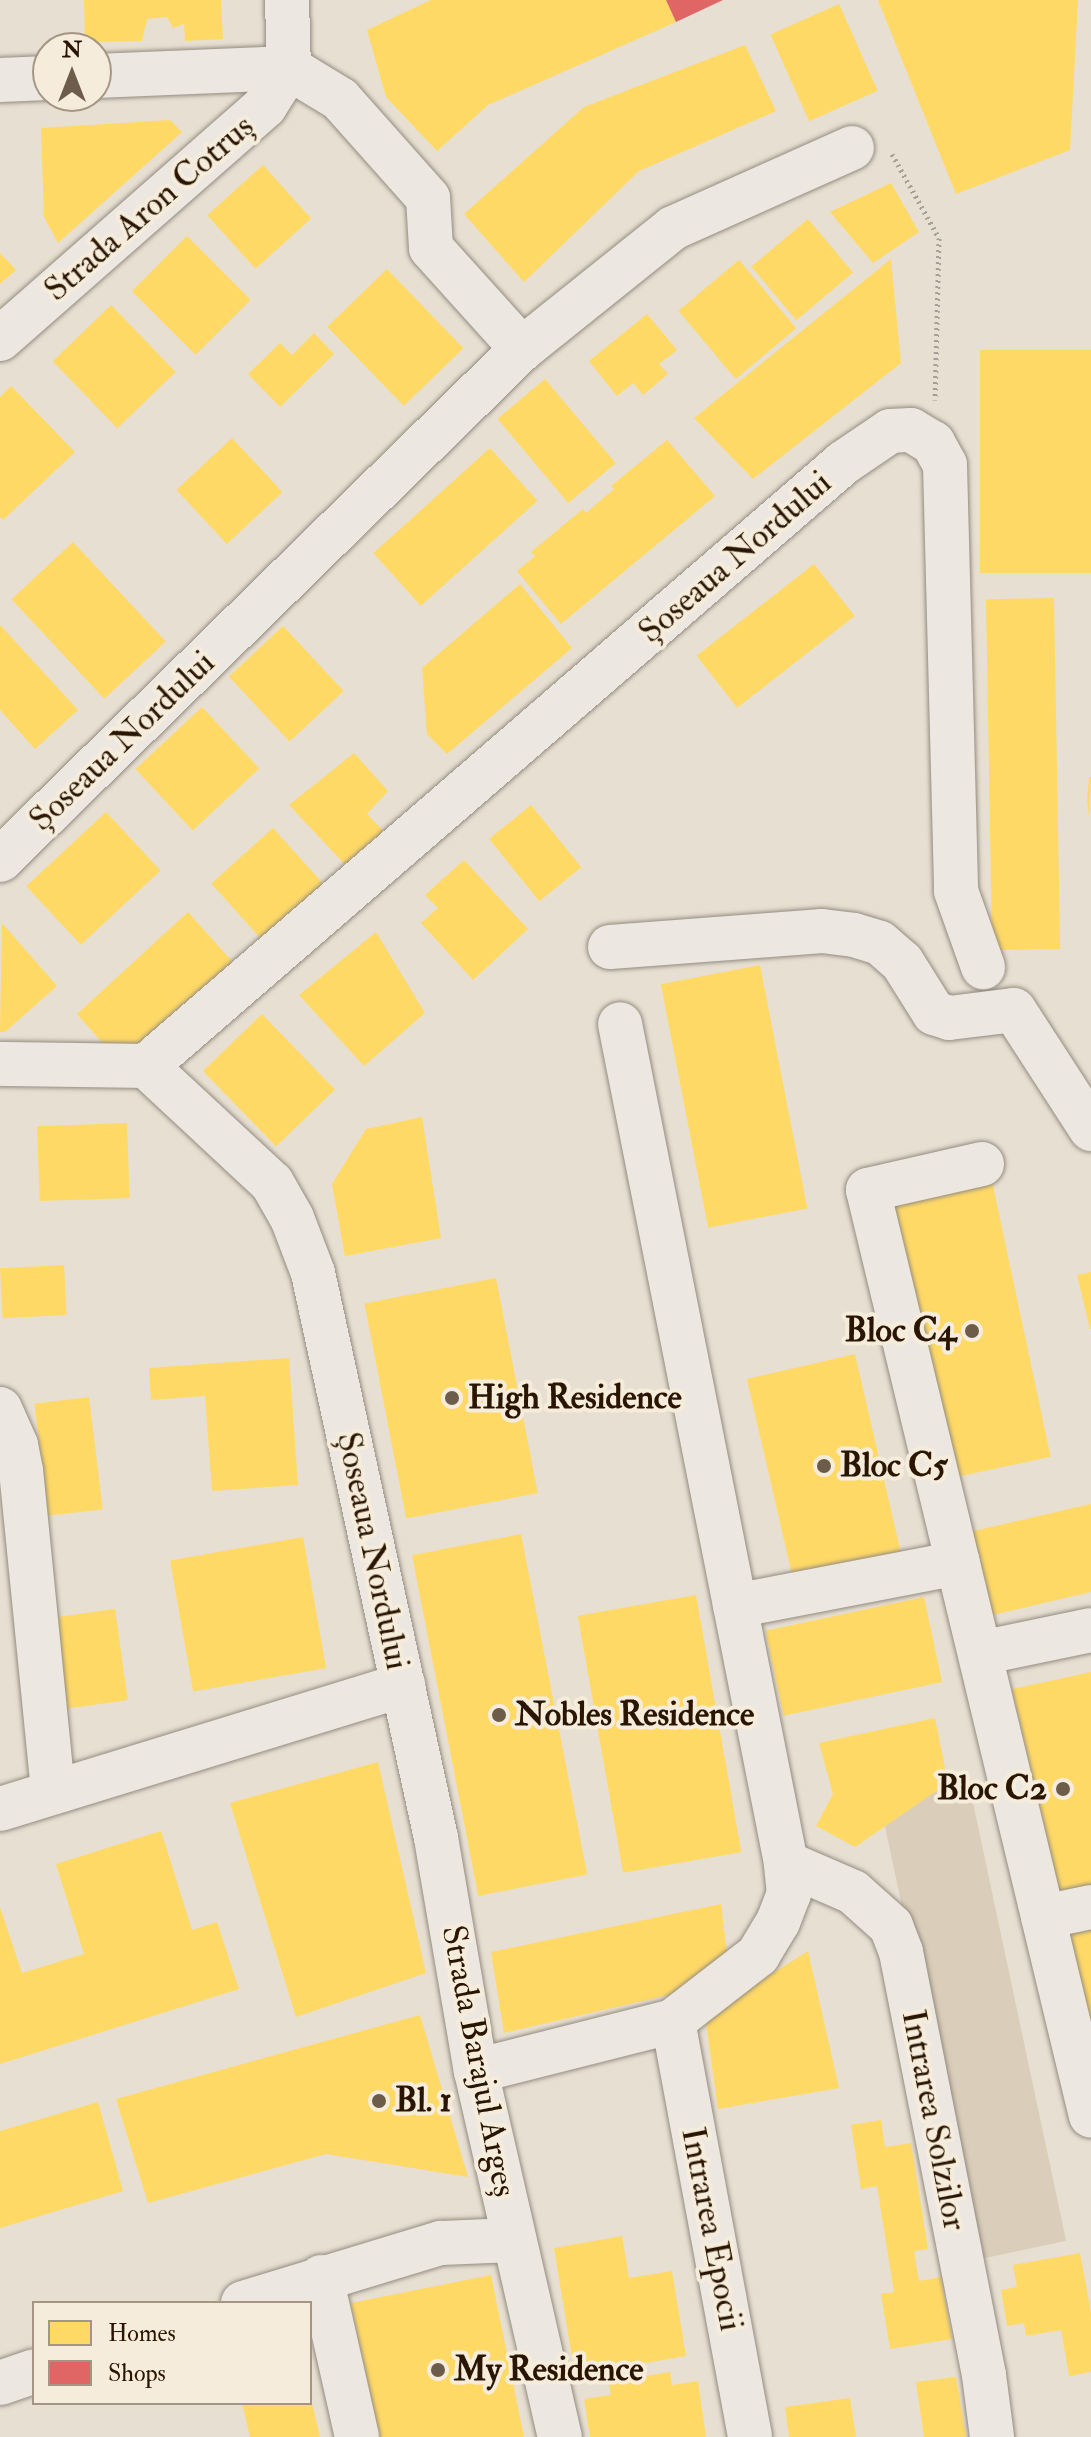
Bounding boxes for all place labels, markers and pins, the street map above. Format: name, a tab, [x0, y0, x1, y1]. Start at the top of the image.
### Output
place label: Bloc C4	[845, 1311, 956, 1351]
marker: Bloc C4	[963, 1322, 981, 1340]
place label: High Residence	[468, 1378, 682, 1418]
marker: High Residence	[443, 1389, 461, 1407]
place label: Bloc C5	[840, 1446, 948, 1486]
marker: Bloc C5	[815, 1457, 833, 1475]
place label: Nobles Residence	[515, 1695, 754, 1735]
marker: Nobles Residence	[490, 1706, 508, 1724]
place label: Bloc C2	[937, 1769, 1047, 1809]
marker: Bloc C2	[1054, 1780, 1072, 1798]
place label: Bl. 1	[395, 2081, 452, 2121]
marker: Bl. 1	[370, 2092, 388, 2110]
place label: My Residence	[454, 2350, 643, 2390]
marker: My Residence	[429, 2361, 447, 2379]

